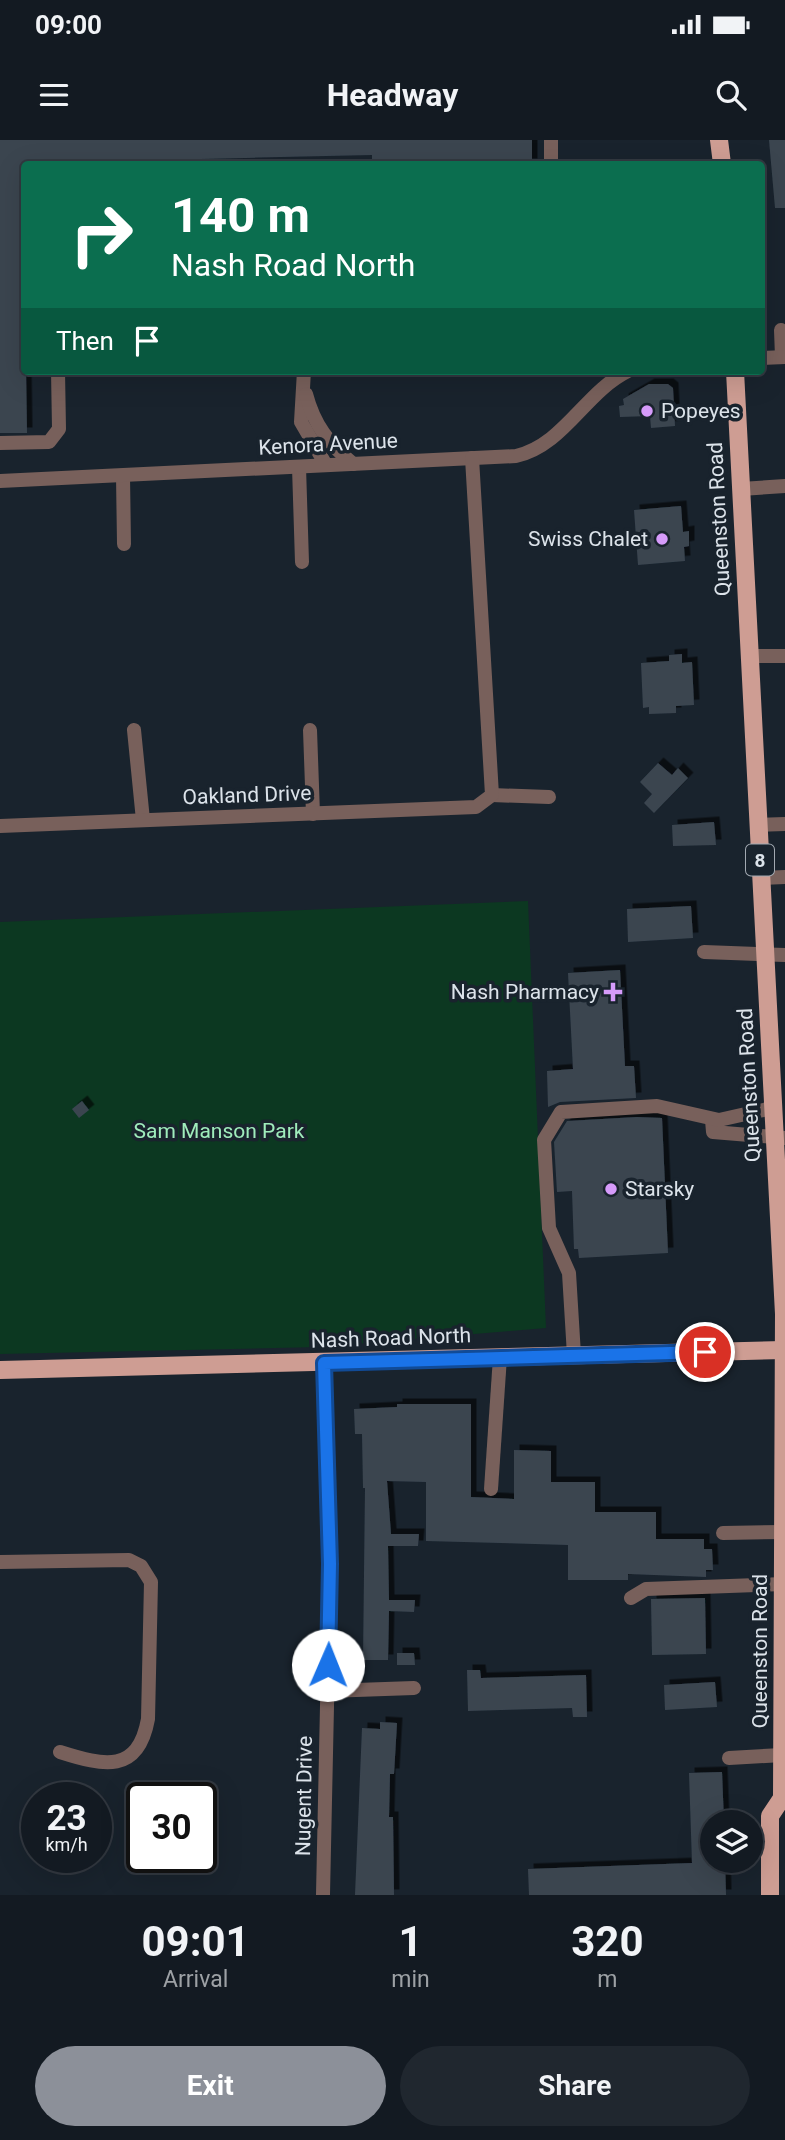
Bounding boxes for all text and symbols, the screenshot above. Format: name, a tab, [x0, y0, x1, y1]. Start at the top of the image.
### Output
text: 09:00	[35, 10, 102, 40]
icon: menu	[35, 76, 73, 114]
text: Headway	[327, 76, 458, 114]
icon: search	[712, 76, 750, 114]
text: 140 m	[171, 187, 310, 244]
icon: right	[56, 189, 147, 280]
text: Nash Road North	[171, 246, 415, 284]
icon: arrive	[128, 322, 166, 360]
text: Then	[56, 326, 114, 356]
place label: Popeyes	[661, 399, 741, 423]
marker: Popeyes	[639, 403, 655, 419]
street label: Kenora Avenue	[258, 428, 398, 460]
street label: Queenston Road	[703, 441, 735, 597]
place label: Swiss Chalet	[528, 527, 648, 551]
marker: Swiss Chalet	[654, 531, 670, 547]
street label: Oakland Drive	[182, 781, 312, 809]
road number: 8	[746, 845, 774, 876]
place label: Nash Pharmacy	[451, 980, 599, 1004]
marker: Nash Pharmacy	[605, 984, 621, 1000]
street label: Queenston Road	[733, 1007, 765, 1163]
park label: Sam Manson Park	[134, 1119, 305, 1143]
place label: Starsky	[625, 1177, 694, 1201]
marker: Starsky	[603, 1181, 619, 1197]
pin	[675, 1322, 735, 1382]
street label: Nash Road North	[310, 1323, 472, 1353]
icon: arrive	[686, 1333, 724, 1371]
street label: Queenston Road	[748, 1574, 772, 1728]
position arrow	[291, 1628, 365, 1702]
street label: Nugent Drive	[291, 1736, 317, 1856]
speed limit sign: 30	[126, 1782, 217, 1873]
text: 23	[46, 1798, 87, 1839]
map controls	[700, 1810, 763, 1873]
button: layers	[700, 1810, 763, 1873]
text: km/h	[45, 1834, 88, 1855]
text: 09:01	[142, 1917, 250, 1966]
text: 1	[398, 1917, 423, 1966]
text: 320	[571, 1917, 644, 1966]
text: Arrival	[163, 1966, 228, 1993]
text: min	[391, 1966, 430, 1993]
text: m	[597, 1966, 617, 1993]
button: Exit	[35, 2046, 386, 2126]
button: Share	[400, 2046, 750, 2126]

